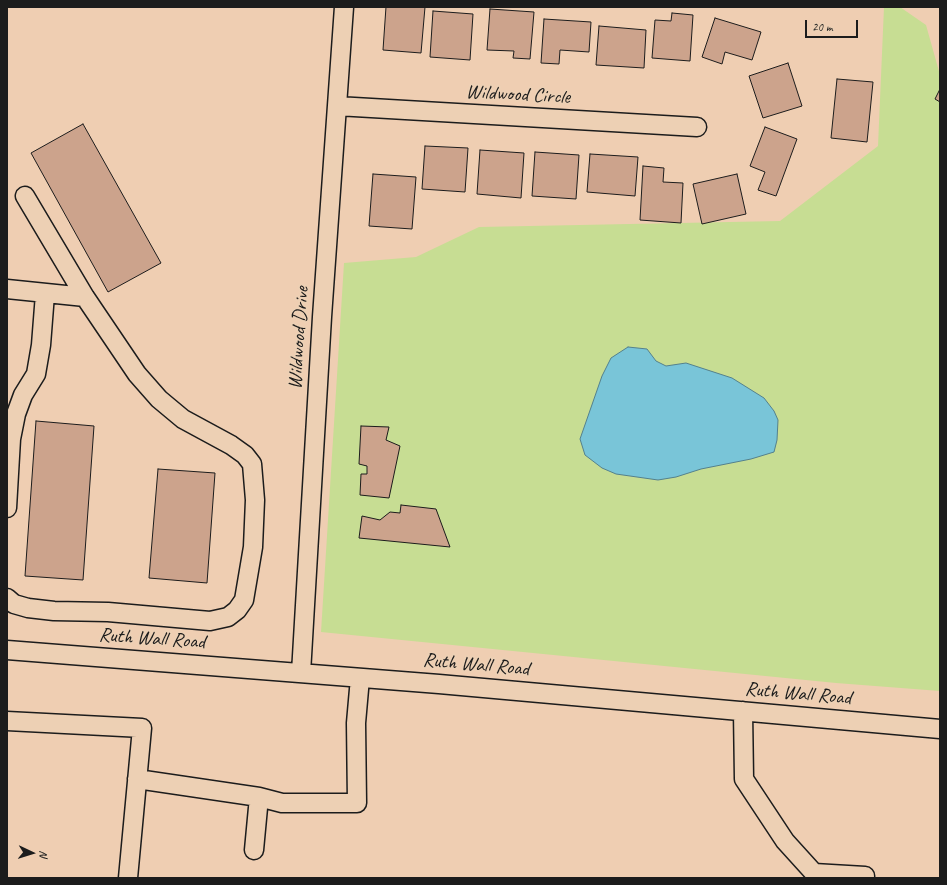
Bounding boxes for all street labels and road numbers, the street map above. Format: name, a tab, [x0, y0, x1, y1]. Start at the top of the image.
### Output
street label: Wildwood Circle	[465, 80, 571, 110]
street label: Wildwood Drive	[283, 286, 315, 390]
street label: Ruth Wall Road	[98, 623, 206, 655]
street label: Ruth Wall Road	[422, 648, 530, 682]
street label: Ruth Wall Road	[744, 677, 852, 711]

